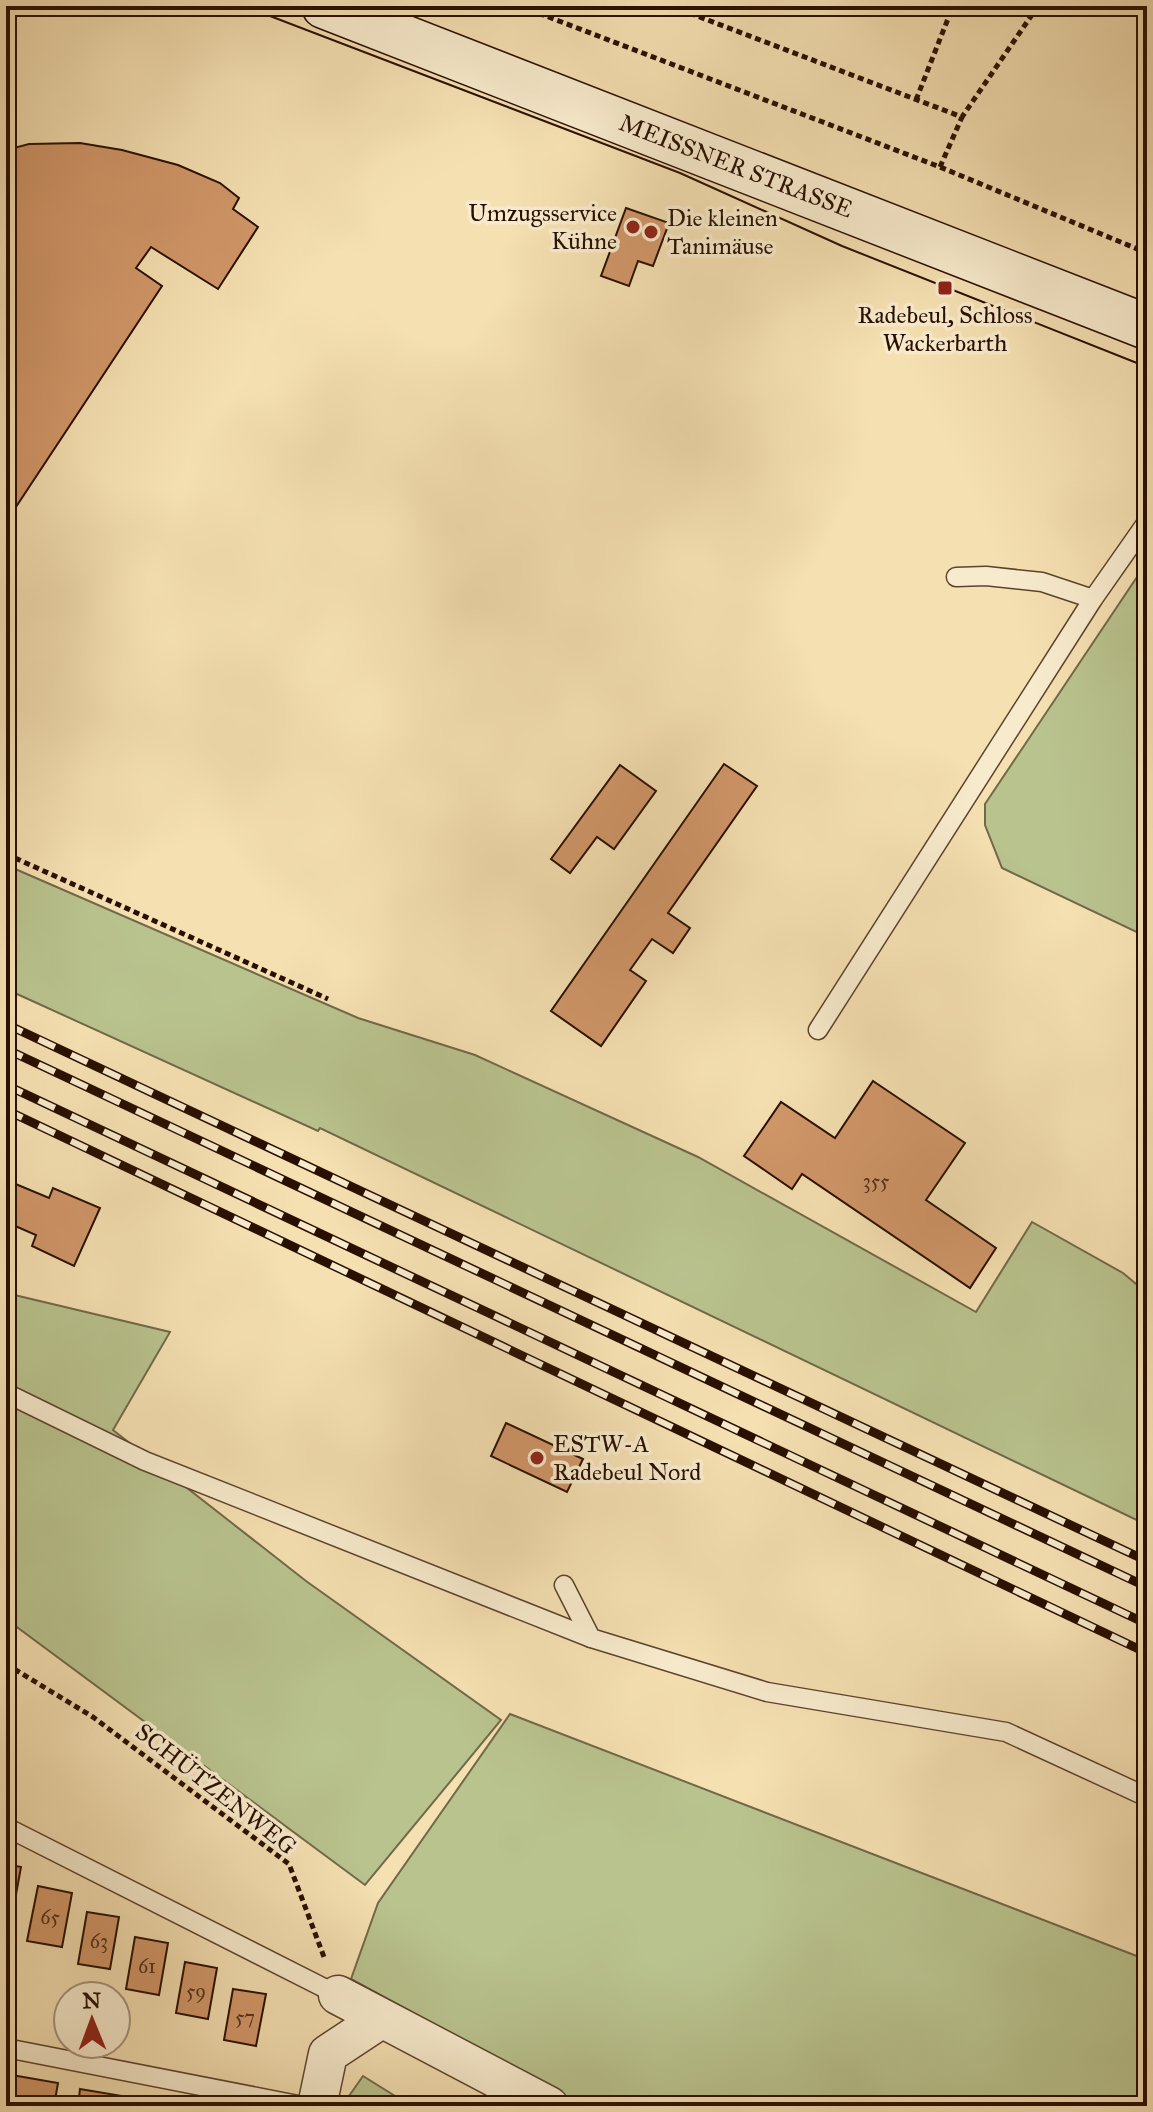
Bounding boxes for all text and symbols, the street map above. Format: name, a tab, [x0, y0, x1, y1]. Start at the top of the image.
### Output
street label: MEISSNER STRASSE	[615, 108, 857, 224]
place label: Umzugsservice Kühne	[468, 198, 617, 256]
place label: Die kleinen Tanimäuse	[667, 203, 778, 261]
marker: Umzugsservice Kühne	[624, 218, 642, 236]
marker: Die kleinen Tanimäuse	[642, 223, 660, 241]
marker: Radebeul, Schloss Wackerbarth	[936, 279, 954, 297]
place label: Radebeul, Schloss Wackerbarth	[858, 300, 1032, 358]
house number: 355	[863, 1169, 889, 1193]
place label: ESTW-A Radebeul Nord	[553, 1429, 701, 1487]
marker: ESTW-A Radebeul Nord	[528, 1449, 546, 1467]
street label: SCHÜTZENWEG	[129, 1717, 303, 1861]
house number: 65	[40, 1905, 60, 1929]
house number: 63	[90, 1929, 108, 1953]
house number: 61	[138, 1954, 156, 1978]
house number: 59	[186, 1979, 206, 2003]
north arrow	[52, 1980, 132, 2060]
text: N	[82, 1987, 102, 2014]
house number: 57	[235, 2005, 255, 2029]

